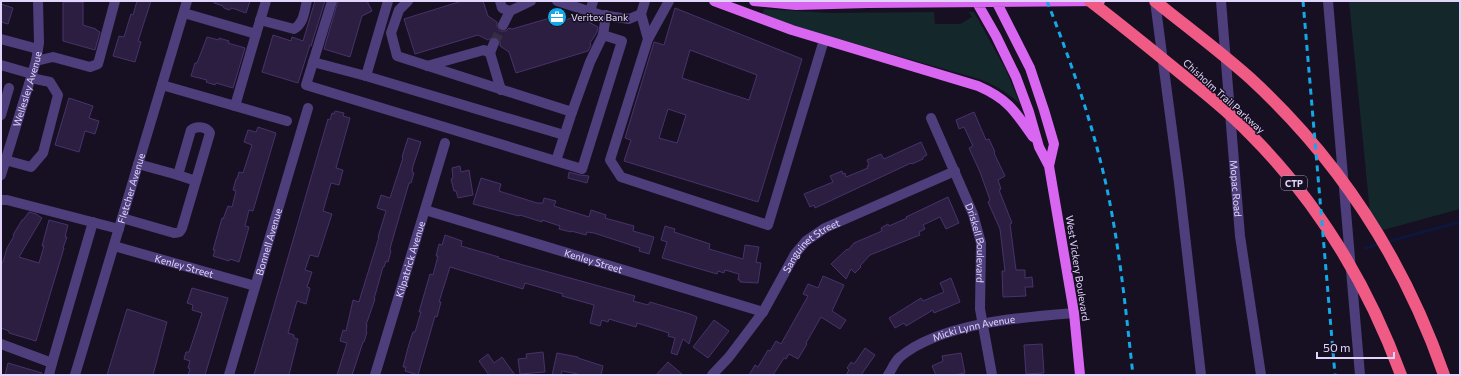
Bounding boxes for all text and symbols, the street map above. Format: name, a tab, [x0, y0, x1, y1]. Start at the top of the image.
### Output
office icon: Veritex Bank	[546, 6, 568, 28]
place label: Veritex Bank	[571, 11, 629, 23]
street label: Wellesley Avenue	[10, 50, 44, 128]
street label: Chisholm Trail Parkway	[1181, 56, 1267, 136]
street label: Fletcher Avenue	[115, 152, 147, 225]
street label: Mopac Road	[1228, 160, 1244, 217]
road number: CTP	[1281, 176, 1307, 190]
street label: Driskell Boulevard	[963, 201, 987, 283]
street label: Bonnell Avenue	[253, 207, 284, 277]
street label: West Vickery Boulevard	[1064, 214, 1092, 322]
street label: Sanguinet Street	[780, 216, 842, 275]
street label: Kilpatrick Avenue	[393, 219, 427, 299]
street label: Kenley Street	[563, 246, 624, 275]
street label: Kenley Street	[153, 252, 215, 280]
street label: Micki Lynn Avenue	[931, 313, 1016, 344]
scale bar	[1317, 334, 1394, 360]
text: 50 m	[1323, 340, 1351, 354]

